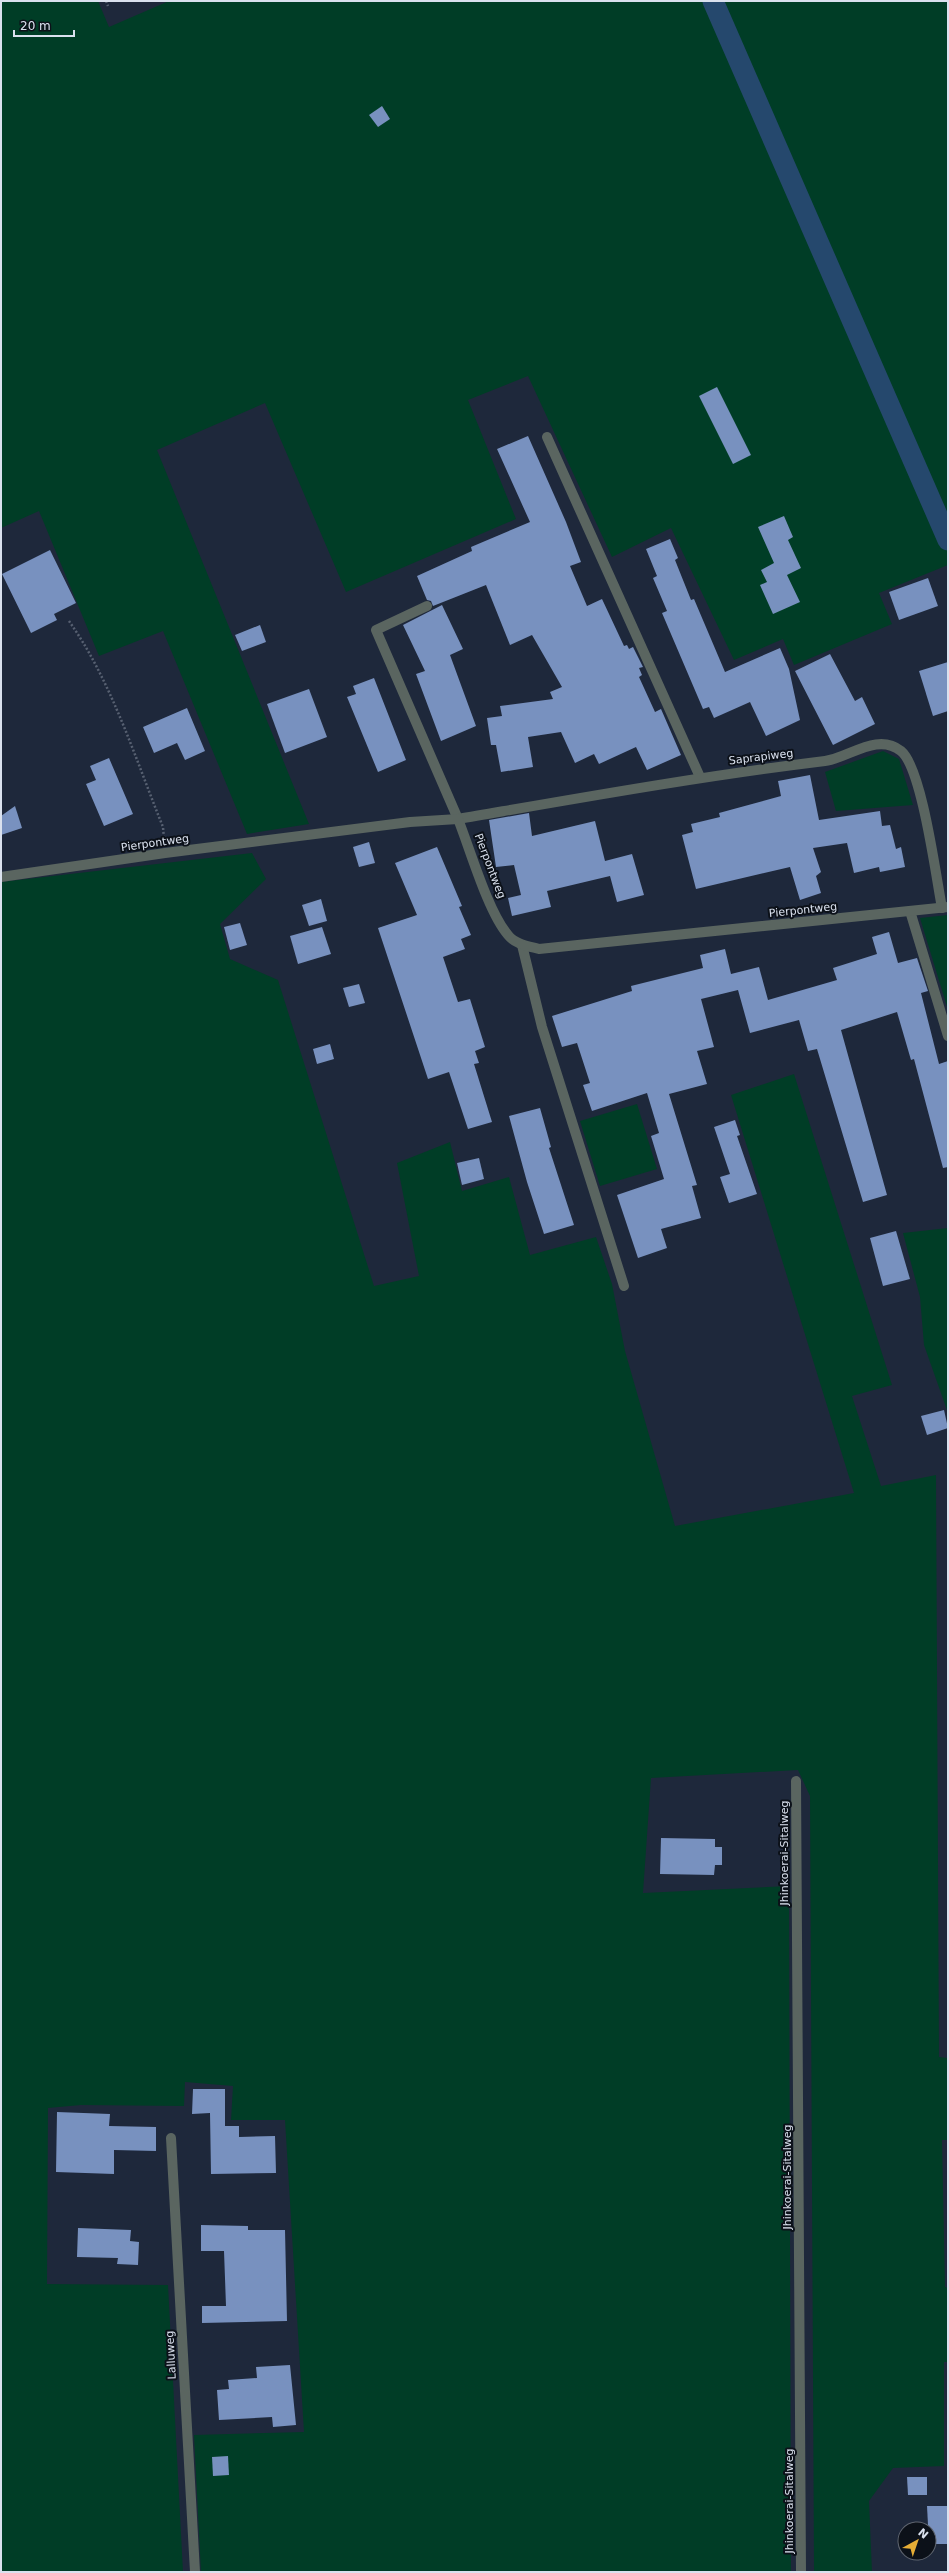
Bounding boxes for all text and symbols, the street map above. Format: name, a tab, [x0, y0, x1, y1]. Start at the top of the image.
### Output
scale bar	[14, 12, 74, 38]
text: 20 m	[20, 19, 51, 33]
street label: Saprapiweg	[728, 747, 794, 767]
street label: Pierpontweg	[120, 832, 190, 854]
street label: Pierpontweg	[472, 832, 508, 900]
street label: Pierpontweg	[768, 900, 838, 920]
street label: Jhinkoerai-Sitalweg	[778, 1801, 791, 1906]
street label: Jhinkoerai-Sitalweg	[781, 2125, 794, 2230]
street label: Lalluweg	[163, 2330, 179, 2380]
street label: Jhinkoerai-Sitalweg	[783, 2449, 796, 2554]
north arrow	[897, 2521, 937, 2561]
text: N	[915, 2526, 931, 2542]

